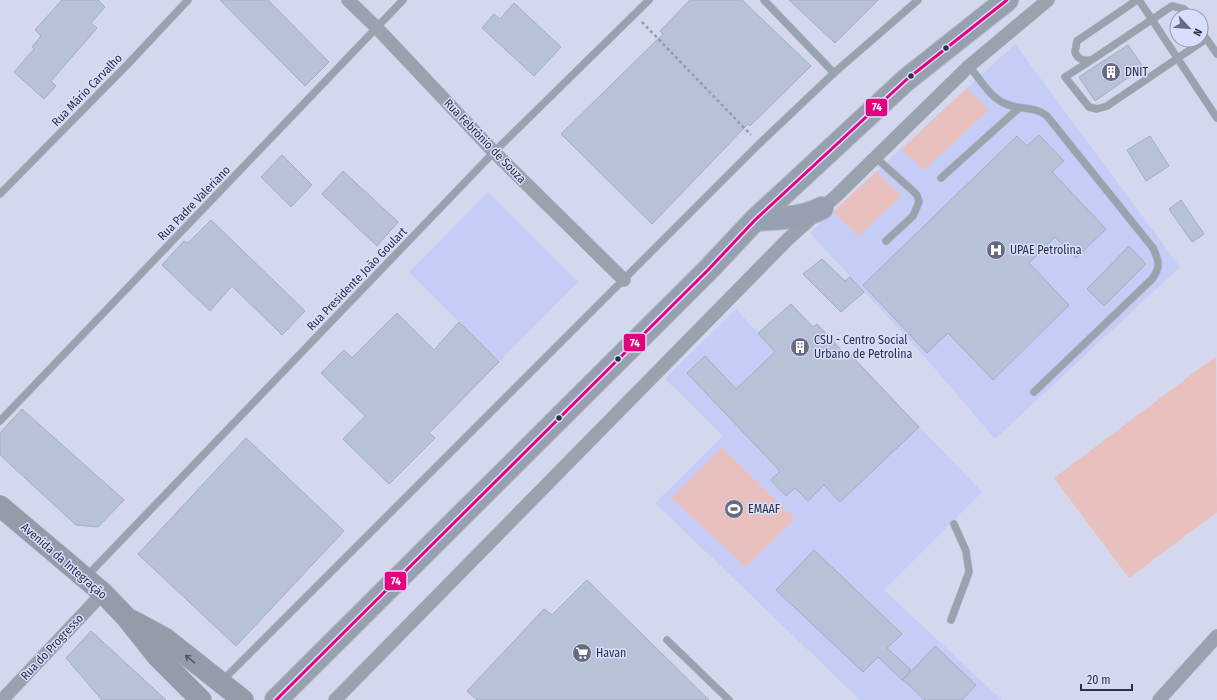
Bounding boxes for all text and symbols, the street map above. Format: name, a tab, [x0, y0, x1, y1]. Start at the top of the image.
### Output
north arrow	[1169, 8, 1209, 48]
text: N	[1190, 26, 1205, 38]
unlabelled marker	[941, 43, 951, 53]
street label: Rua Mário Carvalho	[49, 51, 125, 129]
building icon: DNIT	[1100, 61, 1122, 83]
place label: DNIT	[1125, 65, 1148, 79]
unlabelled marker	[906, 71, 916, 81]
street label: Rua Febrônio de Souza	[441, 96, 529, 186]
line badge: 74	[865, 98, 888, 117]
text: 74	[872, 101, 882, 114]
street label: Rua Padre Valeriano	[155, 163, 233, 243]
street label: Rua Presidente João Goulart	[304, 225, 410, 333]
hospital icon: UPAE Petrolina	[985, 239, 1007, 261]
place label: UPAE Petrolina	[1010, 243, 1082, 257]
line badge: 74	[623, 333, 646, 352]
place label: CSU - Centro Social Urbano de Petrolina	[814, 333, 912, 361]
building icon: CSU - Centro Social Urbano de Petrolina	[789, 336, 811, 358]
text: 74	[630, 337, 640, 350]
unlabelled marker	[613, 354, 623, 364]
unlabelled marker	[554, 413, 564, 423]
sports icon: EMAAF	[723, 498, 745, 520]
place label: EMAAF	[748, 502, 781, 516]
street label: Avenida da Integração	[18, 520, 110, 602]
line badge: 74	[384, 571, 407, 591]
text: 74	[391, 575, 401, 588]
street label: Rua do Progresso	[18, 611, 86, 683]
supermarket icon: Havan	[571, 642, 593, 664]
place label: Havan	[596, 646, 626, 660]
one-way arrow	[185, 654, 196, 663]
scale bar	[1081, 666, 1132, 692]
text: 20 m	[1087, 673, 1111, 687]

